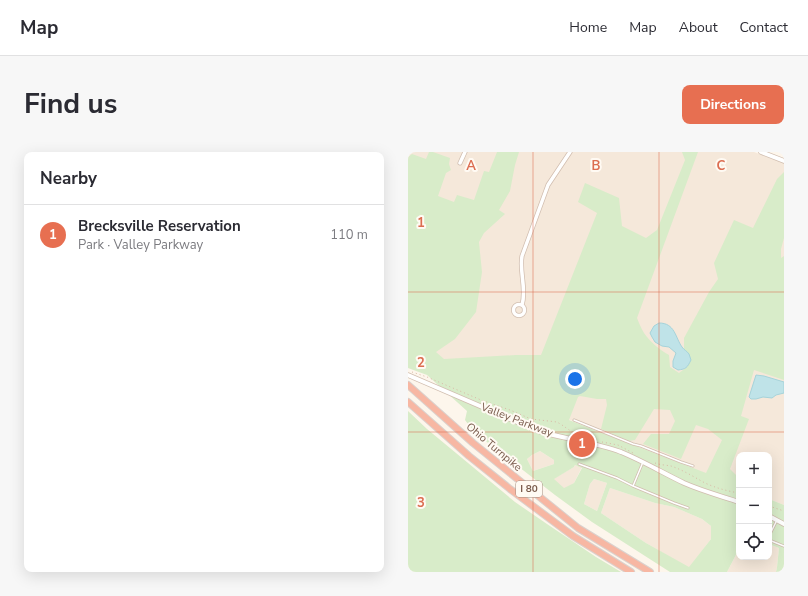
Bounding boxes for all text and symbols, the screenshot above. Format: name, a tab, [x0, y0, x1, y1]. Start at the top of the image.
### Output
text: Map	[20, 15, 58, 41]
text: Home	[569, 18, 607, 37]
text: Map	[629, 18, 657, 37]
text: About	[679, 18, 718, 37]
text: Contact	[740, 18, 788, 37]
text: Find us	[24, 85, 118, 123]
button: Directions	[682, 85, 784, 124]
text: A	[466, 157, 476, 175]
text: B	[592, 157, 601, 175]
text: C	[717, 157, 726, 175]
text: Nearby	[40, 167, 97, 190]
text: 1	[417, 214, 425, 232]
text: Brecksville Reservation	[78, 216, 241, 236]
text: 1	[49, 226, 57, 244]
text: 110 m	[330, 226, 368, 244]
text: Park · Valley Parkway	[78, 236, 203, 254]
text: 2	[417, 354, 425, 372]
your location	[565, 369, 585, 389]
street label: Valley Parkway	[478, 399, 555, 441]
street label: Ohio Turnpike	[463, 419, 525, 475]
pin: 1	[569, 429, 595, 459]
map controls	[736, 452, 772, 560]
button: +	[736, 452, 772, 488]
road number: I 80	[516, 481, 542, 497]
button: −	[736, 488, 772, 524]
text: 3	[417, 494, 425, 512]
button: locate	[736, 524, 772, 560]

